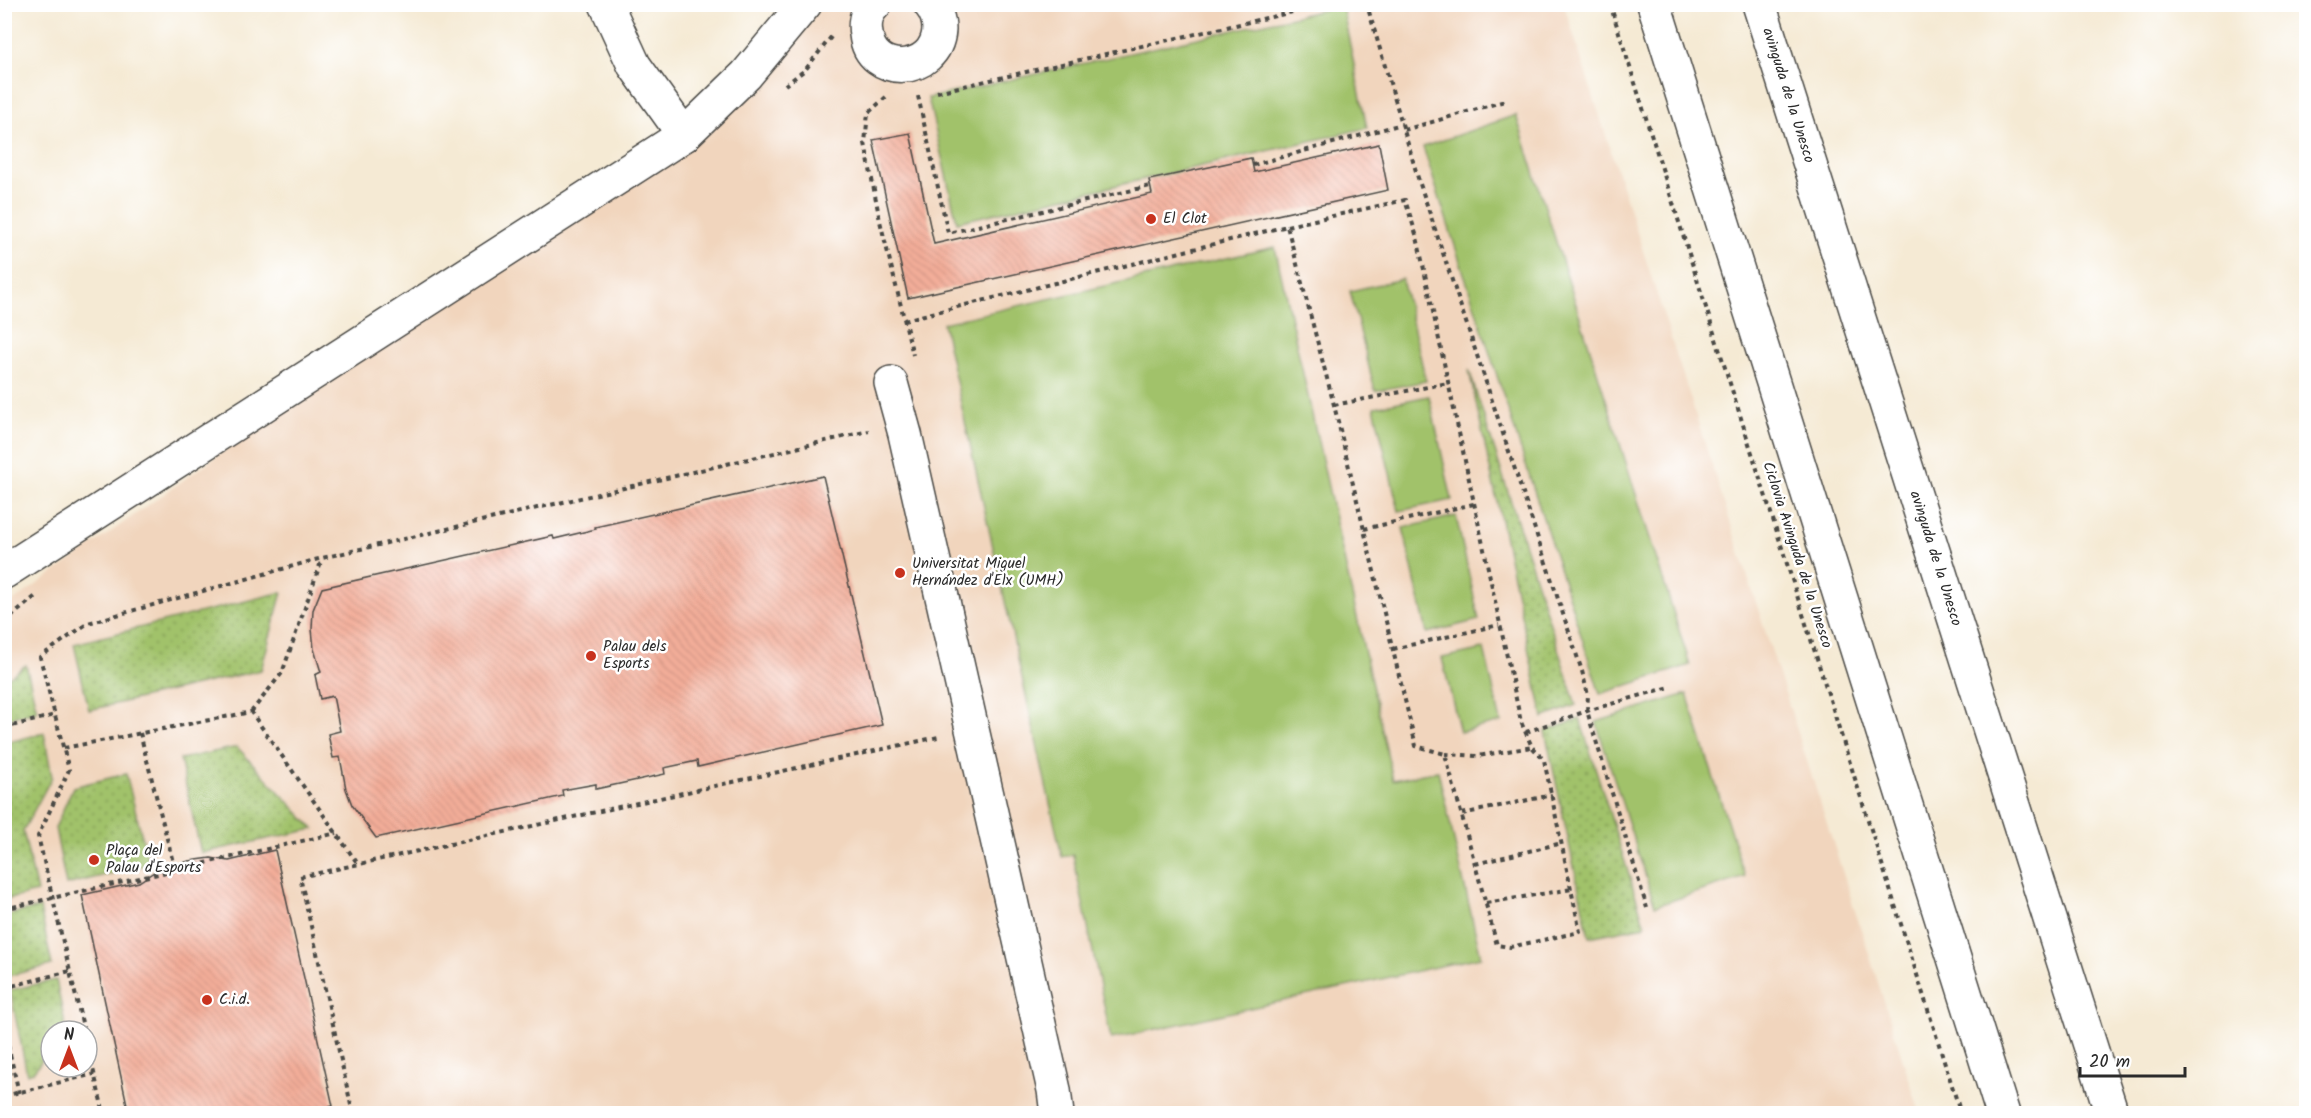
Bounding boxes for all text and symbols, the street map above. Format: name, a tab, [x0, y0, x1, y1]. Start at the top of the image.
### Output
street label: avinguda de la Unesco	[1755, 25, 1821, 166]
place label: El Clot	[1163, 207, 1207, 231]
marker: El Clot	[1144, 212, 1158, 226]
street label: Ciclovia Avinguda de la Unesco	[1755, 459, 1839, 652]
street label: avinguda de la Unesco	[1903, 488, 1968, 629]
place label: Universitat Miguel Hernández d'Elx (UMH)	[912, 552, 1064, 593]
marker: Universitat Miguel Hernández d'Elx (UMH)	[893, 566, 907, 580]
place label: Palau dels Esports	[603, 635, 667, 676]
marker: Palau dels Esports	[584, 649, 598, 663]
place label: Plaça del Palau d'Esports	[106, 839, 202, 880]
marker: Plaça del Palau d'Esports	[87, 853, 101, 867]
place label: C.i.d.	[219, 988, 250, 1012]
marker: C.i.d.	[200, 993, 214, 1007]
north arrow	[39, 1019, 99, 1079]
text: N	[64, 1023, 74, 1048]
scale bar	[2080, 1040, 2185, 1078]
text: 20 m	[2089, 1048, 2130, 1077]

